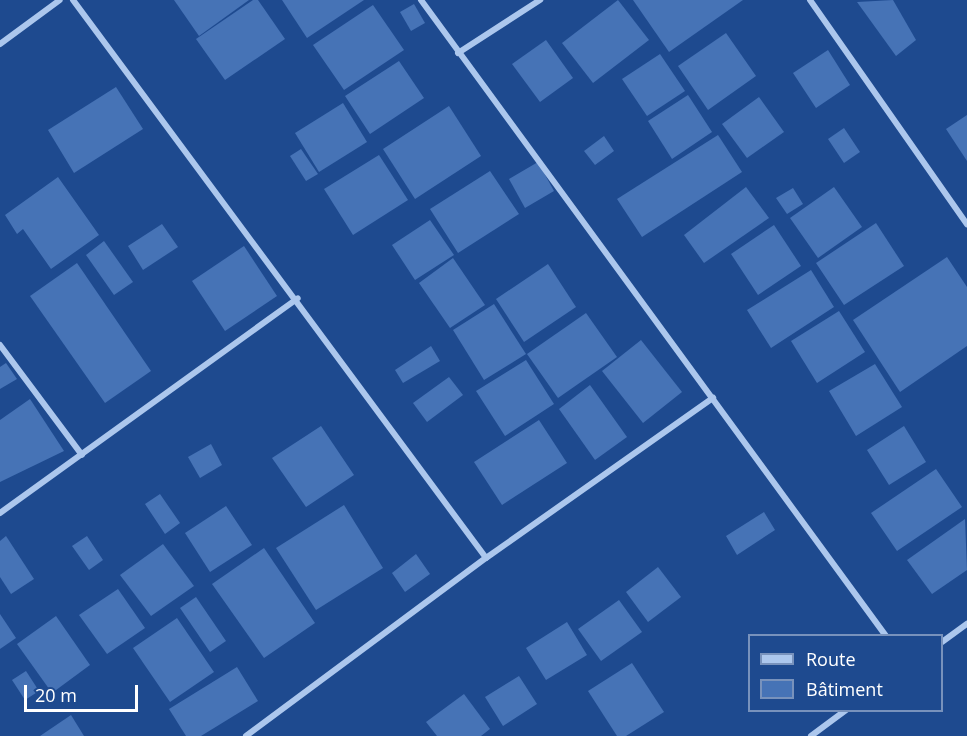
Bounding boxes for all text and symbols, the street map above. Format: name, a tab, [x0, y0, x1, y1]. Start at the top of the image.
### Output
legend	[748, 634, 943, 712]
text: Route	[806, 647, 856, 671]
scale bar	[27, 673, 141, 711]
text: Bâtiment	[806, 677, 883, 701]
text: 20 m	[35, 683, 77, 707]

